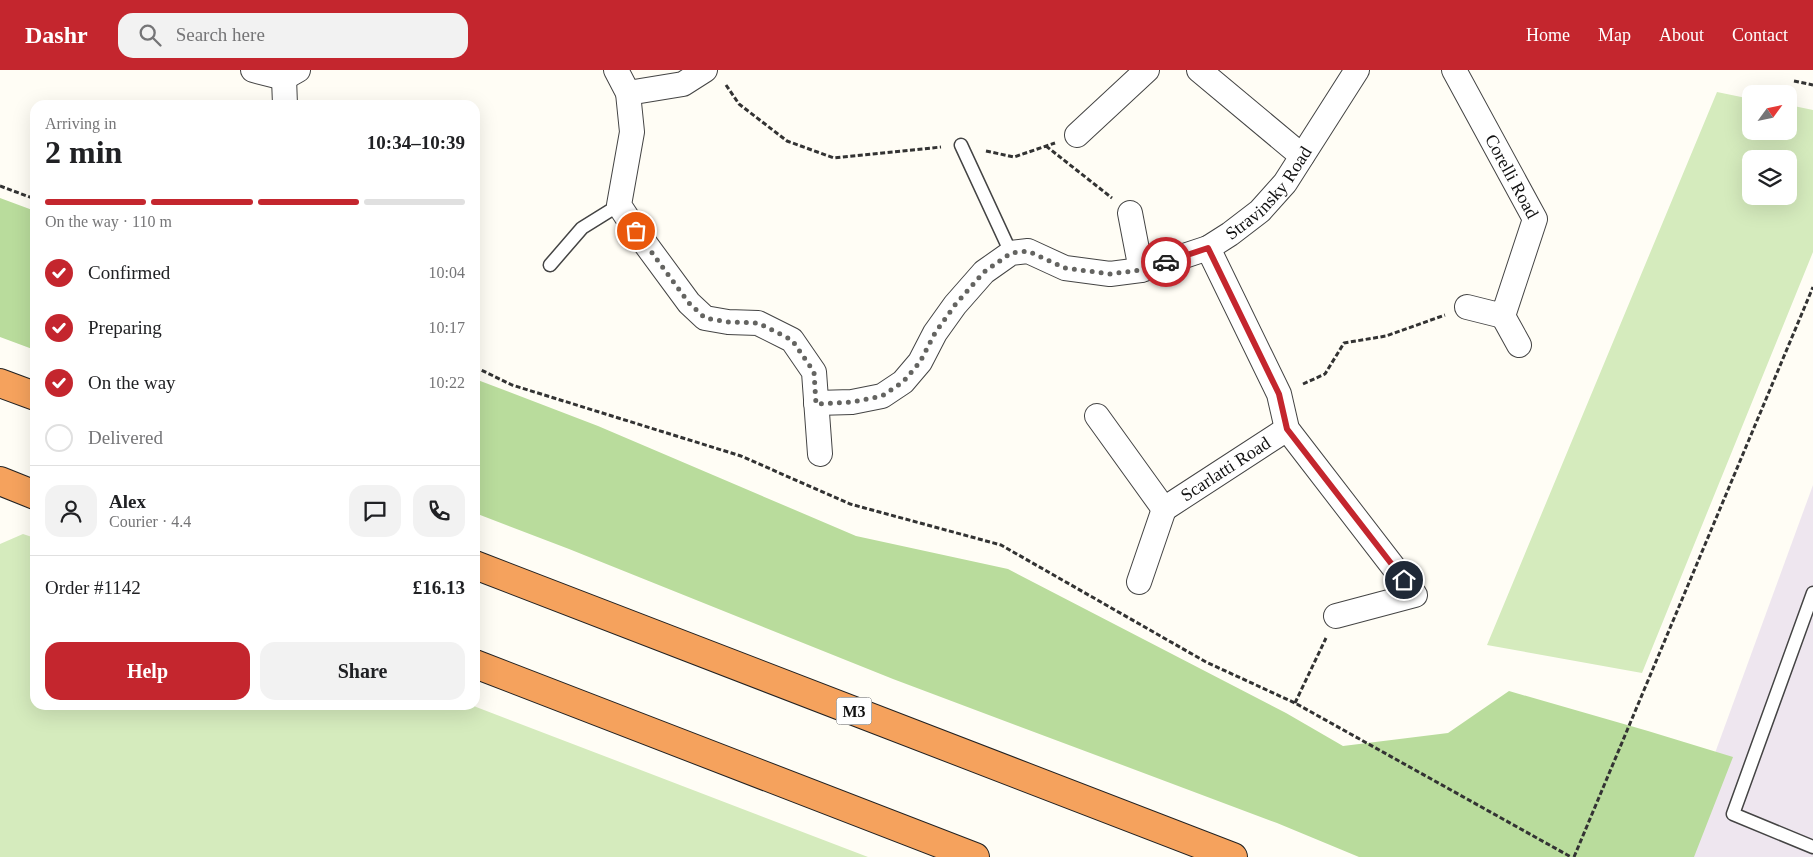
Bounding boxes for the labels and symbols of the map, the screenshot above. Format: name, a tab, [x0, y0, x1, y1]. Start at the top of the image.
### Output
north arrow	[1742, 85, 1798, 140]
street label: Corelli Road	[1481, 131, 1543, 222]
street label: Stravinsky Road	[1222, 143, 1316, 244]
pin	[615, 210, 657, 252]
courier	[1141, 237, 1191, 287]
street label: Scarlatti Road	[1177, 433, 1274, 505]
pin	[1383, 559, 1425, 601]
road number: M3	[836, 697, 872, 724]

